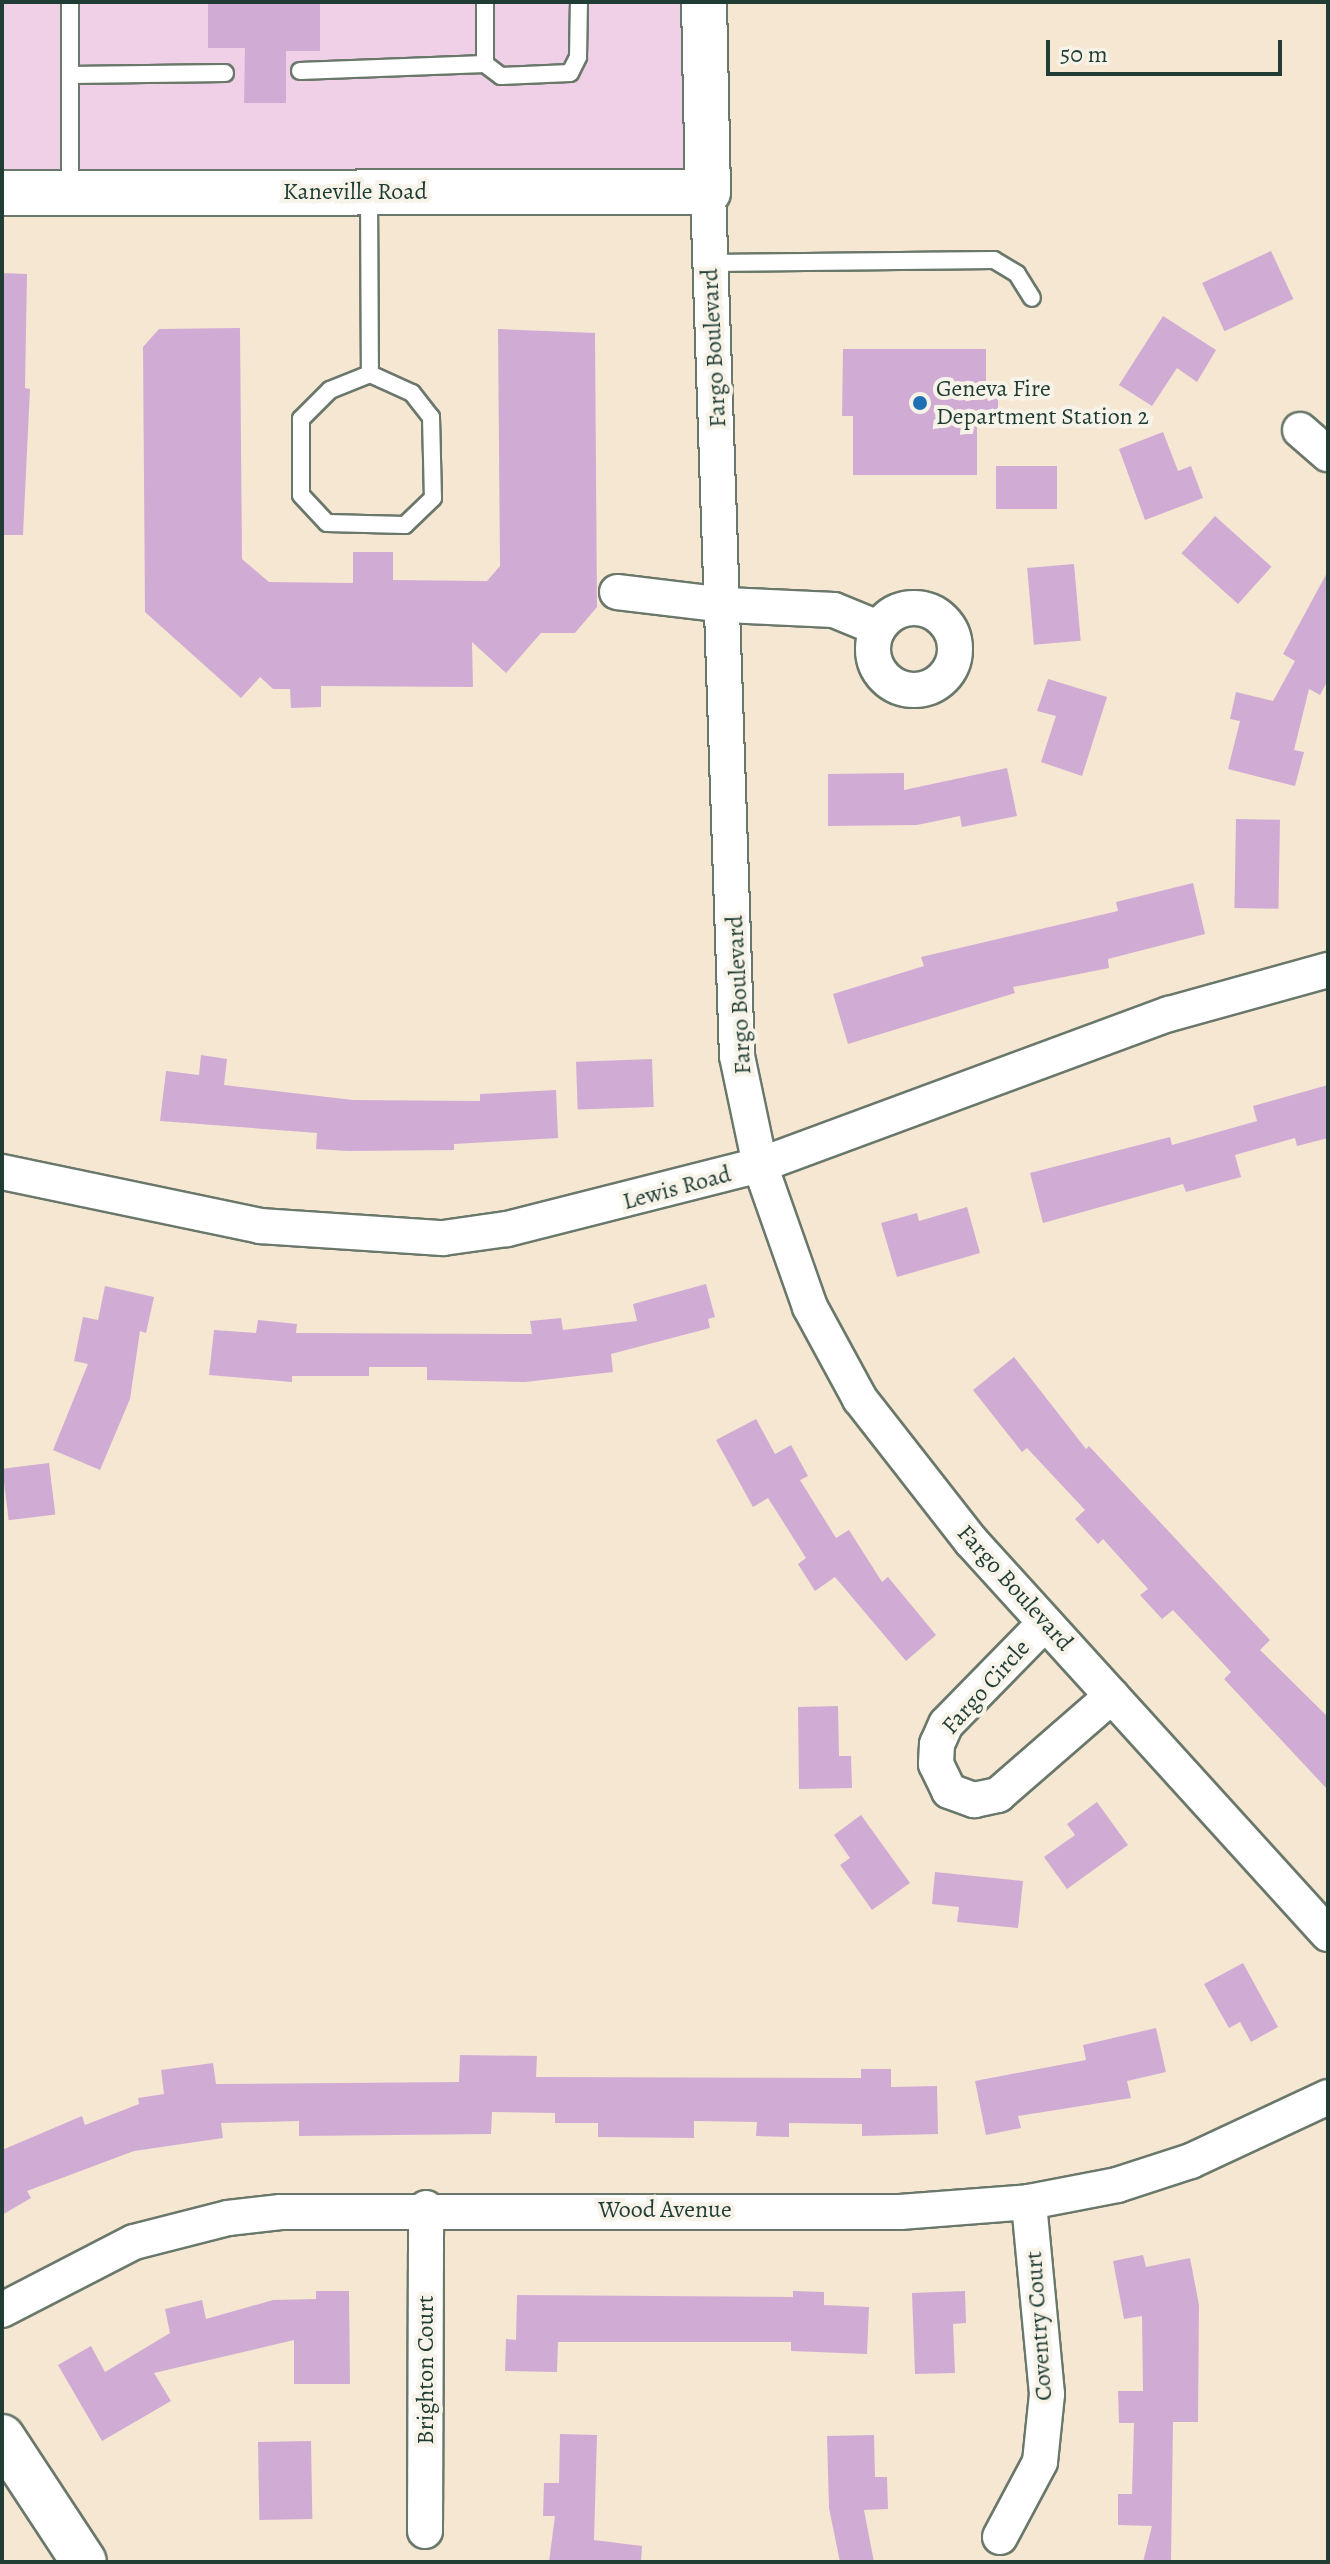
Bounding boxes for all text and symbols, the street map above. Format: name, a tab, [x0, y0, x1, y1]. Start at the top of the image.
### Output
scale bar	[1050, 24, 1286, 74]
text: 50 m	[1060, 38, 1108, 70]
street label: Kaneville Road	[283, 178, 427, 206]
street label: Fargo Boulevard	[695, 268, 733, 428]
place label: Geneva Fire Department Station 2	[936, 375, 1149, 431]
marker: Geneva Fire Department Station 2	[911, 394, 929, 412]
street label: Fargo Boulevard	[720, 915, 758, 1075]
street label: Lewis Road	[620, 1160, 734, 1216]
street label: Fargo Boulevard	[951, 1519, 1079, 1657]
street label: Fargo Circle	[936, 1634, 1036, 1740]
street label: Wood Avenue	[598, 2196, 732, 2224]
street label: Coventry Court	[1019, 2250, 1059, 2402]
street label: Brighton Court	[412, 2295, 440, 2445]

